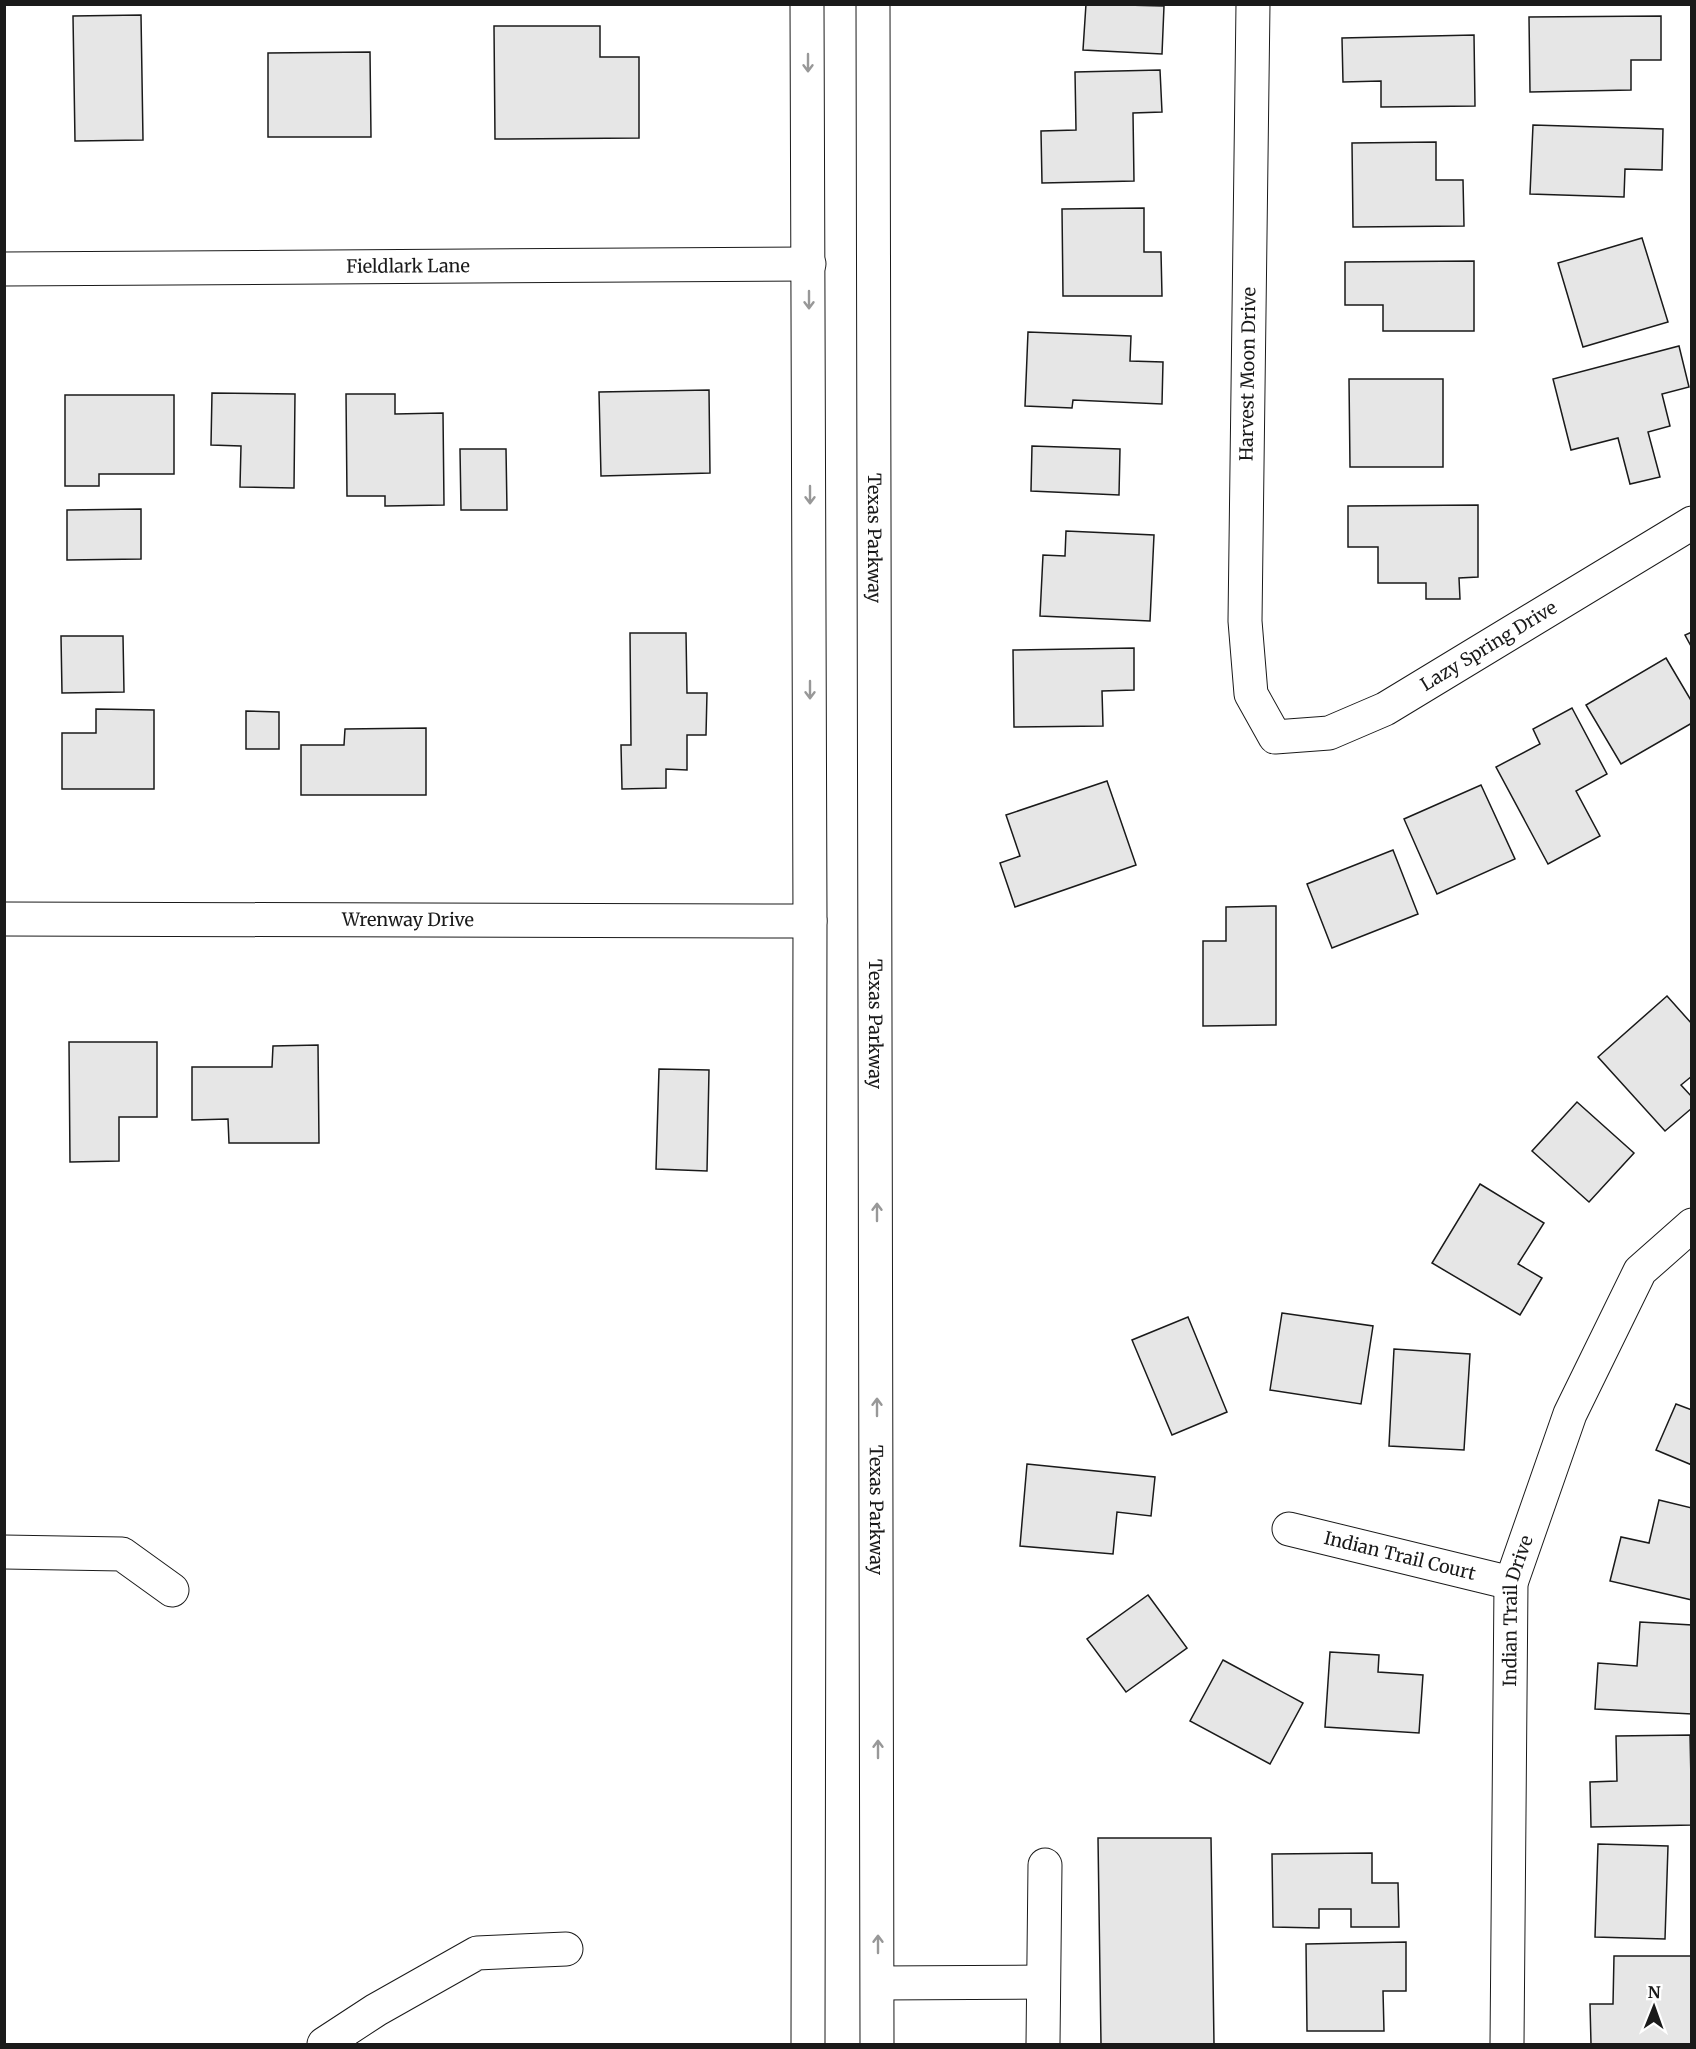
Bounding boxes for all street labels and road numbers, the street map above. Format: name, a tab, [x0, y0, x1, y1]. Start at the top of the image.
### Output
street label: Fieldlark Lane	[346, 254, 470, 278]
street label: Harvest Moon Drive	[1234, 287, 1261, 461]
street label: Texas Parkway	[863, 473, 886, 604]
street label: Lazy Spring Drive	[1416, 596, 1561, 696]
street label: Wrenway Drive	[341, 908, 474, 931]
street label: Texas Parkway	[864, 959, 887, 1090]
street label: Texas Parkway	[865, 1445, 888, 1576]
street label: Indian Trail Court	[1322, 1526, 1478, 1585]
street label: Indian Trail Drive	[1498, 1532, 1538, 1687]

